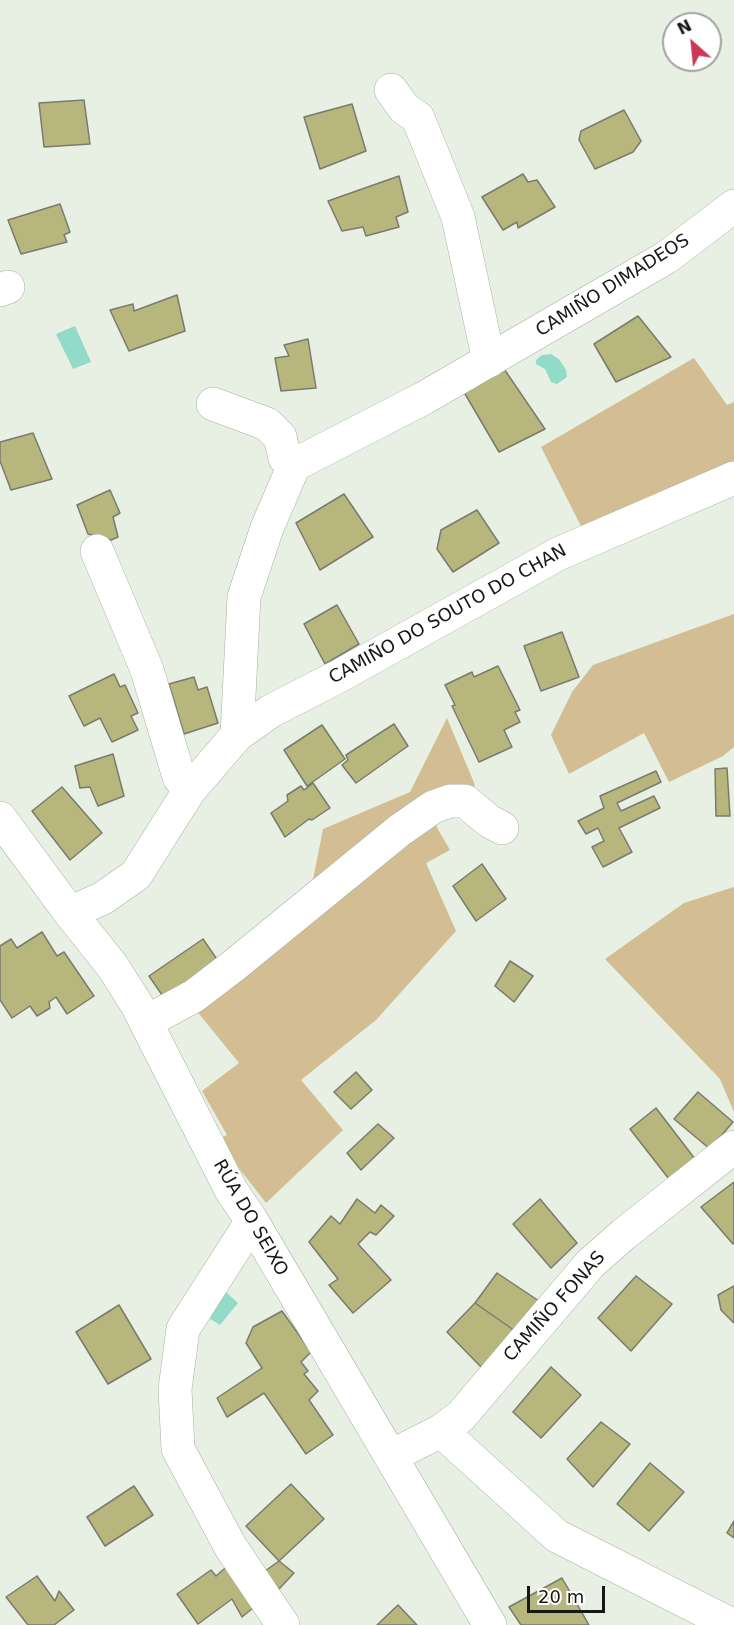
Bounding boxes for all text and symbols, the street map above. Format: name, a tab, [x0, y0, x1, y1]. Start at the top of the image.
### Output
north arrow	[662, 12, 722, 72]
text: N	[674, 16, 695, 39]
street label: CAMIÑO DIMADEOS	[532, 230, 694, 342]
street label: CAMIÑO DO SOUTO DO CHAN	[326, 541, 570, 689]
street label: RÚA DO SEIXO	[208, 1156, 292, 1280]
street label: CAMIÑO FONAS	[500, 1247, 610, 1367]
scale bar	[530, 1574, 608, 1612]
text: 20 m	[538, 1586, 584, 1607]

